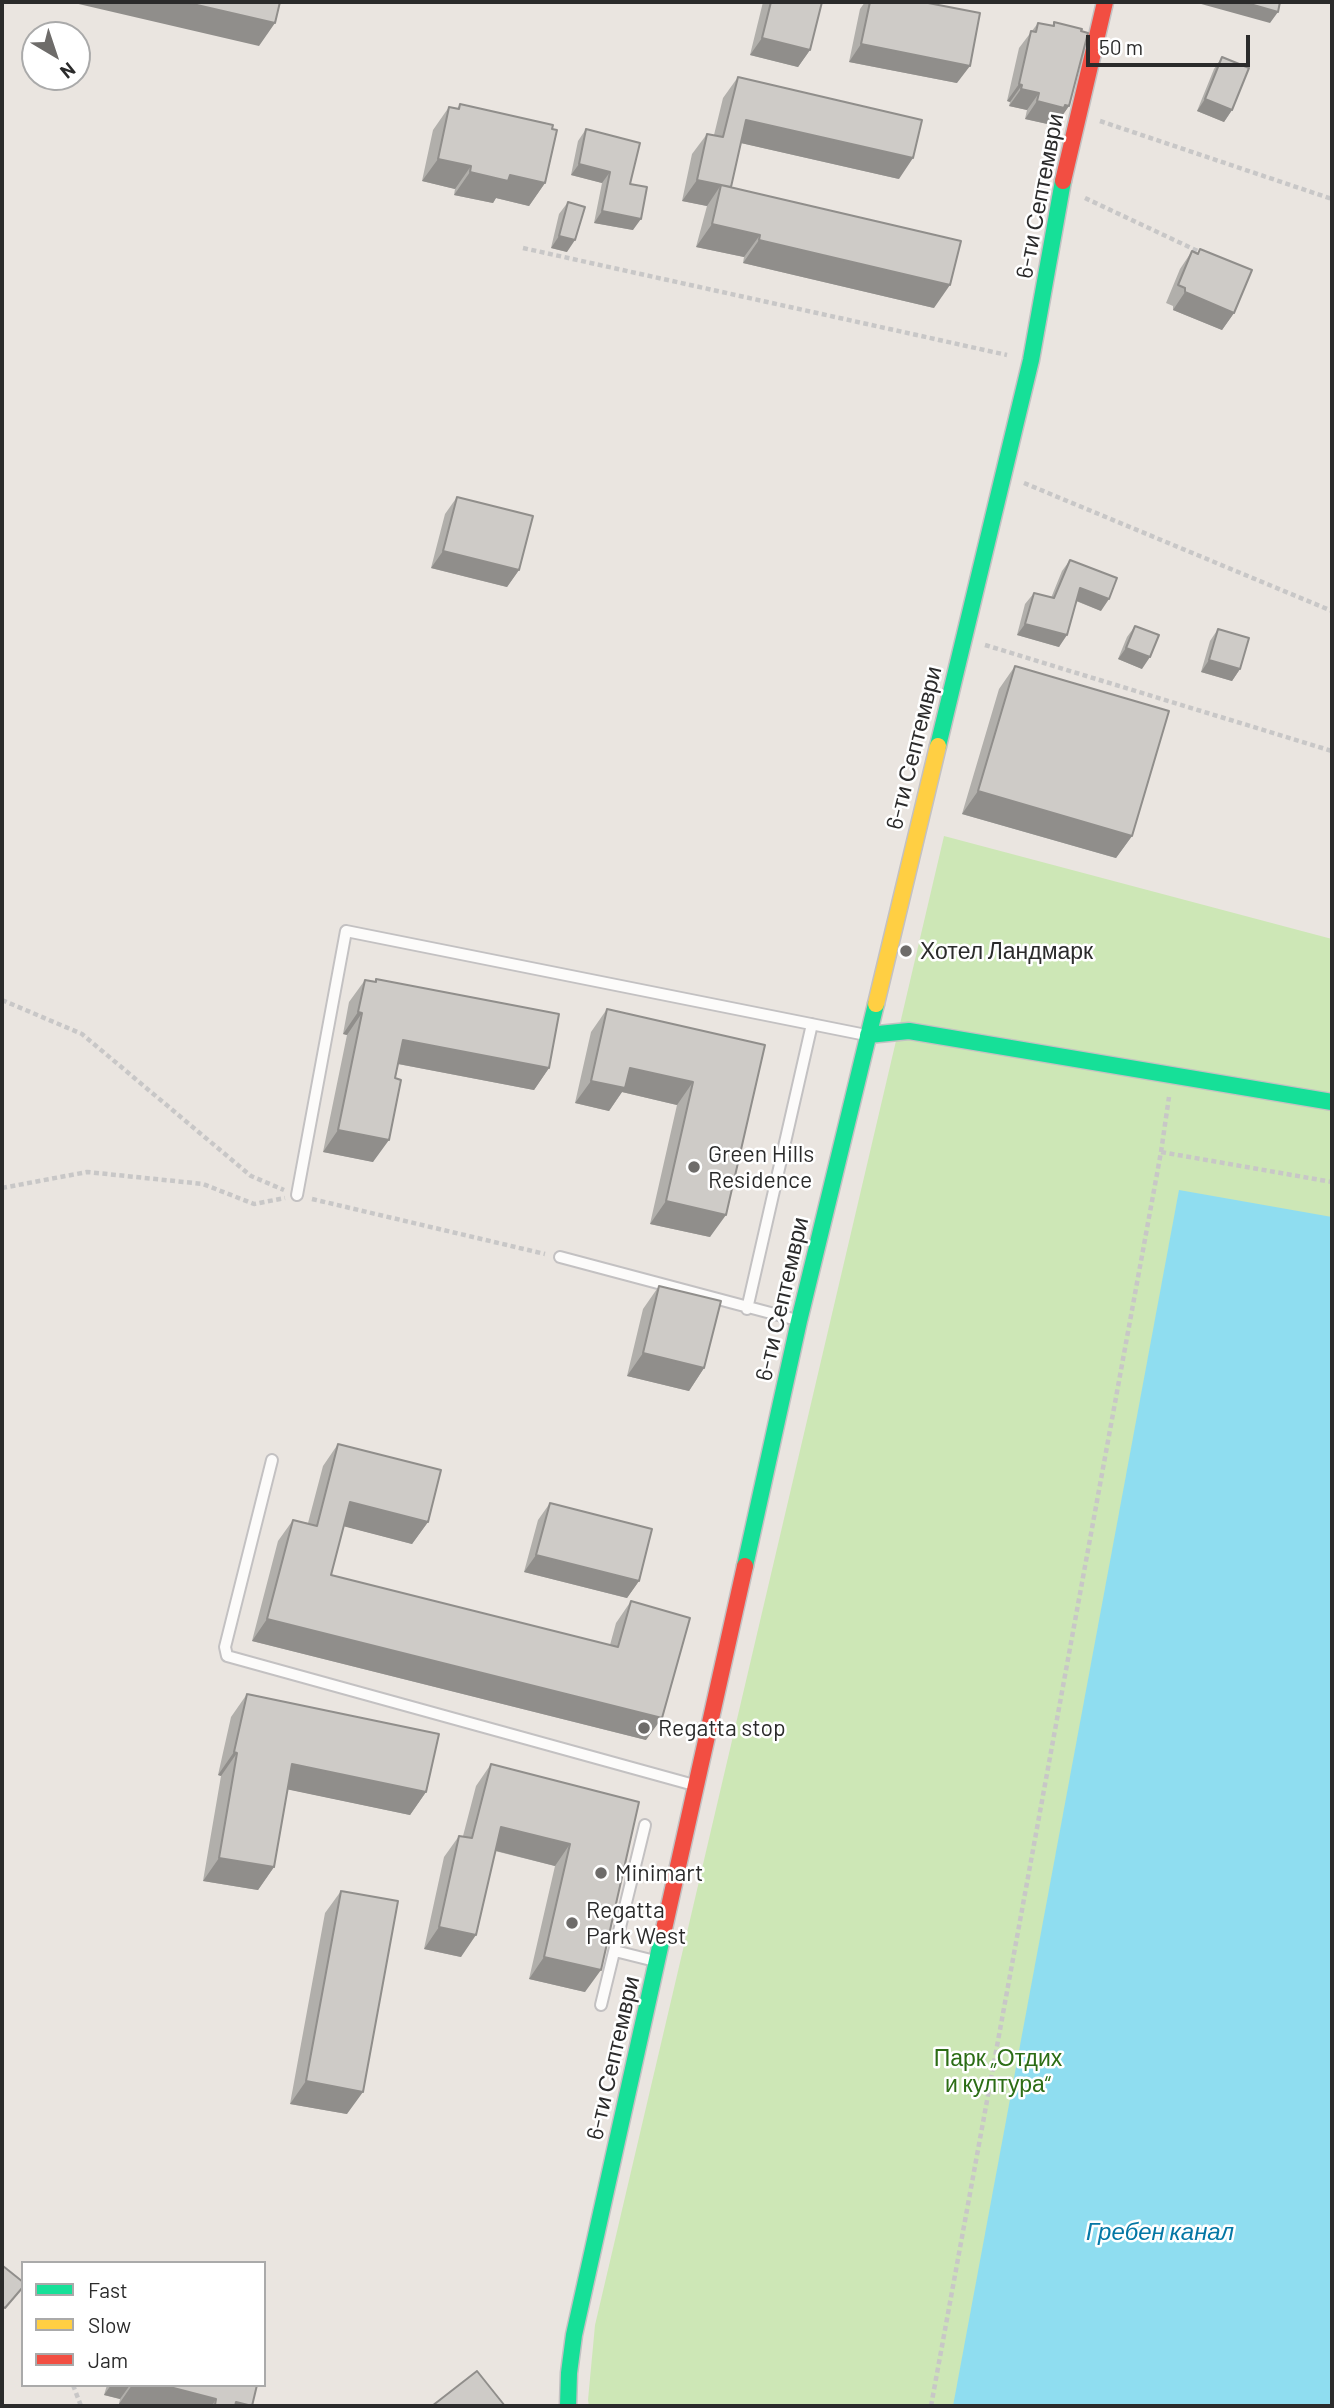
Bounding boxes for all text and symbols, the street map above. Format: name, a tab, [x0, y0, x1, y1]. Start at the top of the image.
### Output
north arrow	[21, 21, 91, 91]
scale bar	[1089, 21, 1254, 65]
text: 50 m	[1099, 34, 1143, 59]
text: N	[56, 58, 80, 84]
street label: 6-ти Септември	[1010, 111, 1070, 281]
street label: 6-ти Септември	[880, 663, 948, 833]
place label: Хотел Ландмарк	[920, 937, 1093, 965]
marker: Хотел Ландмарк	[898, 943, 914, 959]
place label: Green Hills Residence	[708, 1140, 814, 1194]
marker: Green Hills Residence	[686, 1159, 702, 1175]
street label: 6-ти Септември	[750, 1214, 814, 1384]
place label: Regatta stop	[658, 1714, 786, 1742]
marker: Regatta stop	[636, 1720, 652, 1736]
place label: Minimart	[615, 1859, 703, 1887]
marker: Minimart	[593, 1865, 609, 1881]
place label: Regatta Park West	[586, 1896, 686, 1950]
marker: Regatta Park West	[564, 1915, 580, 1931]
street label: 6-ти Септември	[581, 1973, 645, 2143]
park label: Парк „Отдих и култура“	[934, 2044, 1062, 2098]
water label: Гребен канал	[1086, 2218, 1234, 2246]
legend	[21, 2261, 266, 2387]
text: Fast	[88, 2277, 128, 2302]
text: Slow	[88, 2312, 131, 2337]
text: Jam	[88, 2347, 128, 2372]

